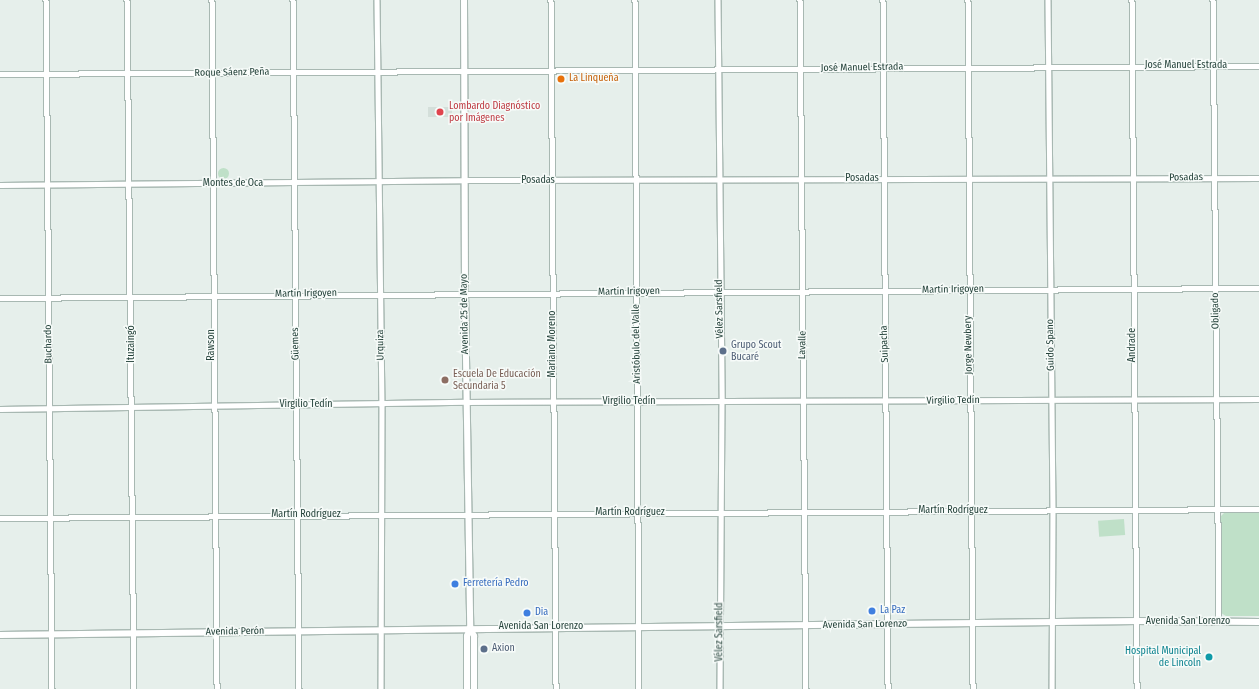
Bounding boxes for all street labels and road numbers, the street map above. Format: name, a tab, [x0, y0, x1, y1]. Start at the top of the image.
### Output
street label: José Manuel Estrada	[1145, 60, 1227, 72]
street label: José Manuel Estrada	[821, 61, 903, 75]
street label: Roque Sáenz Peña	[194, 66, 270, 80]
street label: Posadas	[1169, 172, 1203, 184]
street label: Posadas	[845, 173, 879, 185]
street label: Posadas	[521, 175, 555, 187]
street label: Montes de Oca	[203, 178, 263, 190]
street label: Avenida 25 de Mayo	[458, 274, 472, 354]
street label: Vélez Sarsfield	[713, 279, 727, 339]
street label: Martín Irigoyen	[922, 283, 984, 297]
street label: Martín Irigoyen	[598, 285, 660, 299]
street label: Martín Irigoyen	[275, 287, 337, 301]
street label: Obligado	[1210, 293, 1222, 329]
street label: Aristóbulo del Valle	[630, 304, 644, 384]
street label: Mariano Moreno	[547, 311, 559, 377]
street label: Jorge Newbery	[962, 315, 976, 375]
street label: Guido Spano	[1045, 319, 1057, 371]
street label: Buchardo	[43, 324, 55, 364]
street label: Ituzaingó	[126, 325, 138, 363]
street label: Suipacha	[878, 325, 892, 363]
street label: Güemes	[290, 327, 302, 361]
street label: Andrade	[1127, 328, 1139, 362]
street label: Rawson	[206, 329, 218, 361]
street label: Urquiza	[375, 329, 387, 361]
street label: Lavalle	[797, 331, 809, 359]
street label: Virgilio Tedín	[926, 395, 980, 407]
street label: Virgilio Tedín	[602, 396, 656, 408]
street label: Virgilio Tedín	[279, 399, 333, 411]
street label: Martín Rodríguez	[918, 505, 988, 517]
street label: Martín Rodríguez	[595, 507, 665, 519]
street label: Martín Rodríguez	[271, 509, 341, 521]
street label: Vélez Sarsfield	[714, 602, 726, 662]
street label: Avenida San Lorenzo	[1146, 616, 1230, 628]
street label: Avenida San Lorenzo	[823, 618, 907, 632]
street label: Avenida San Lorenzo	[499, 621, 583, 633]
street label: Avenida Perón	[206, 625, 264, 639]

